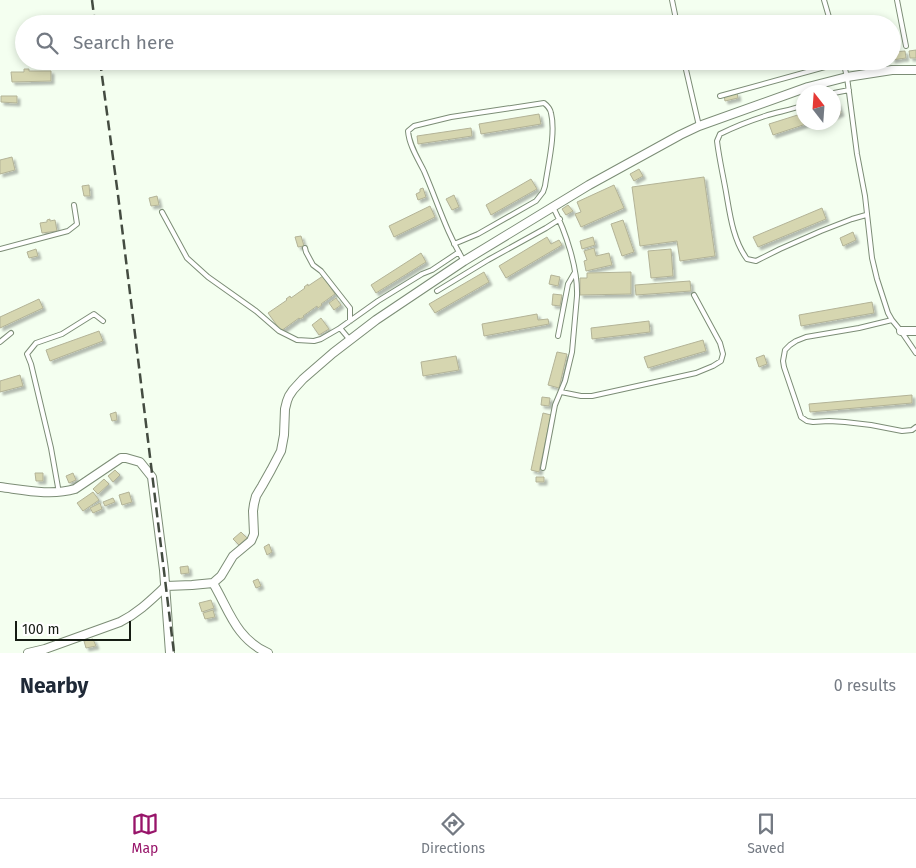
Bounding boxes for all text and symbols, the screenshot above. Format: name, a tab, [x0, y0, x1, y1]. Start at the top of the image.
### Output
search box	[15, 15, 901, 70]
icon: search	[33, 29, 61, 57]
text: Search here	[73, 31, 174, 54]
north arrow	[796, 85, 841, 130]
scale bar	[15, 618, 131, 641]
text: 100 m	[22, 621, 59, 638]
text: Nearby	[20, 673, 88, 699]
text: 0 results	[834, 676, 896, 695]
tab: Map	[131, 810, 159, 857]
tab: Directions	[421, 810, 485, 857]
tab: Saved	[747, 810, 785, 857]

